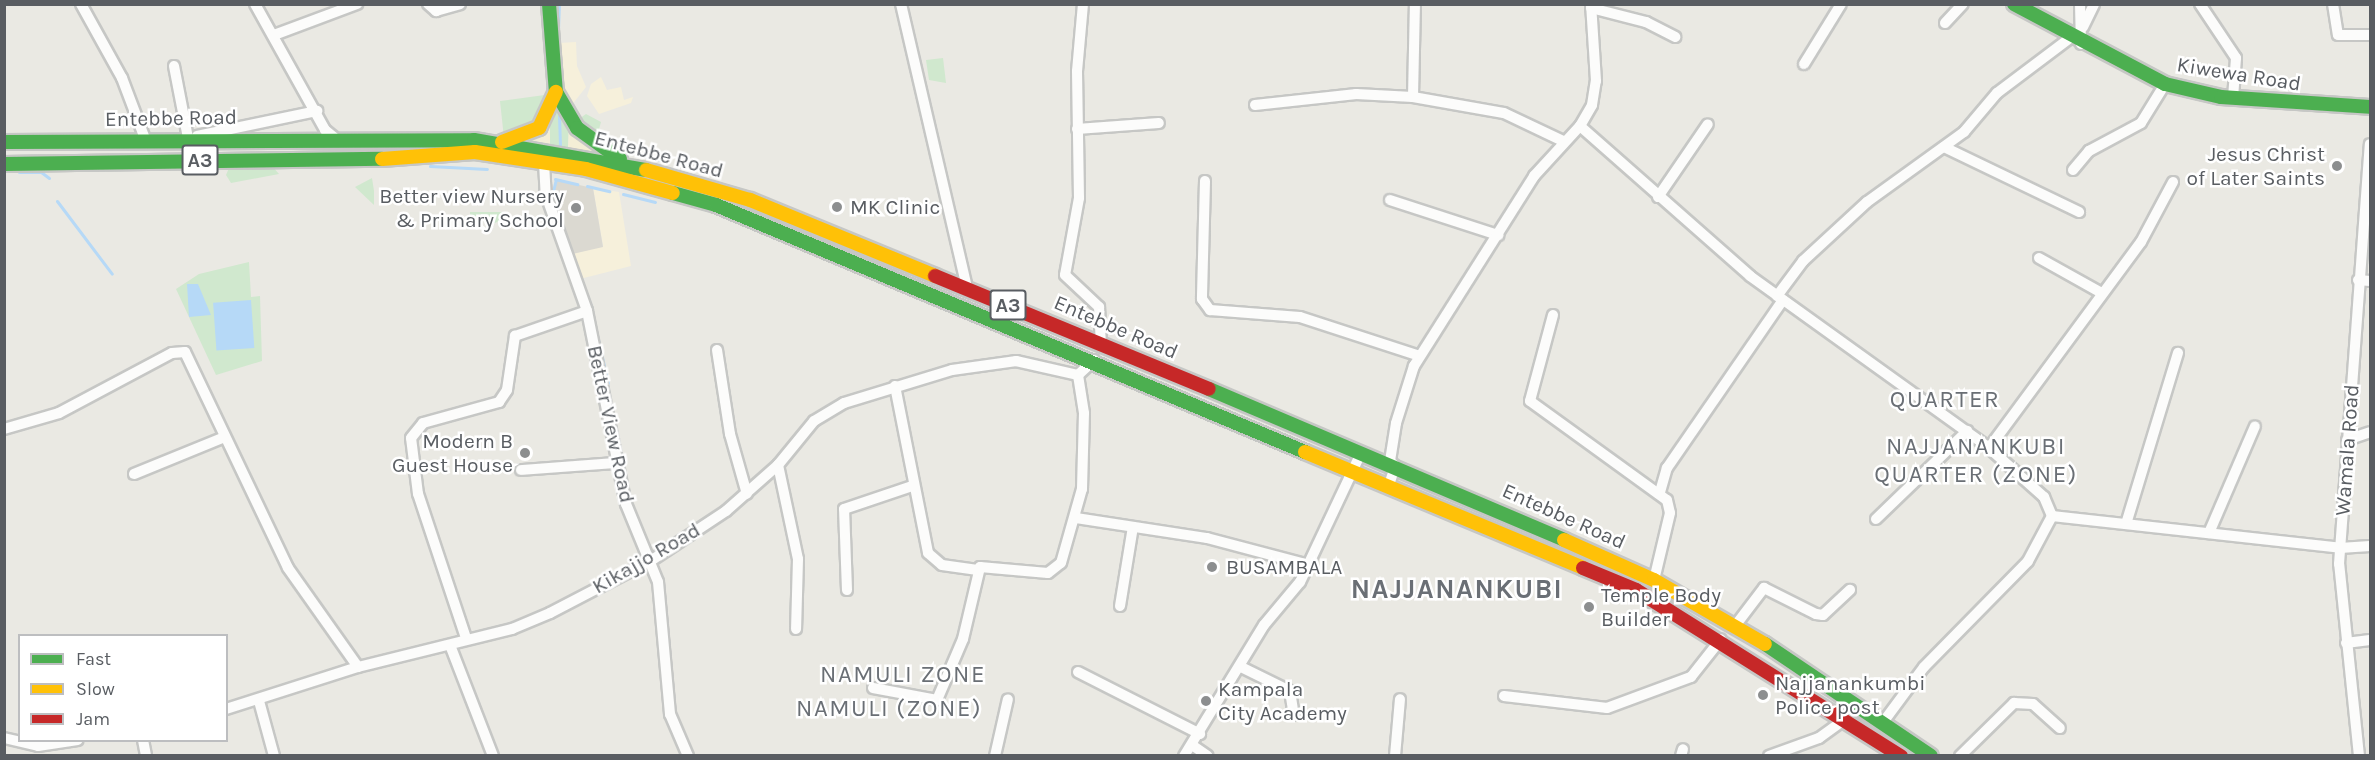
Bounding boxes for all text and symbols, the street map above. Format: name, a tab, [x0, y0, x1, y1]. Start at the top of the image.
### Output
street label: Kiwewa Road	[2175, 52, 2303, 96]
street label: Entebbe Road	[105, 104, 237, 132]
street label: Entebbe Road	[592, 125, 726, 183]
place label: Jesus Christ of Later Saints	[2187, 141, 2325, 191]
road number: A3	[180, 143, 220, 177]
marker: Jesus Christ of Later Saints	[2330, 159, 2344, 173]
place label: Better view Nursery & Primary School	[379, 183, 564, 233]
place label: MK Clinic	[850, 194, 940, 220]
marker: MK Clinic	[828, 198, 846, 216]
marker: Better view Nursery & Primary School	[569, 201, 583, 215]
road number: A3	[988, 288, 1028, 322]
street label: Entebbe Road	[1050, 290, 1182, 364]
street label: Better View Road	[582, 343, 640, 505]
street label: Wamala Road	[2330, 383, 2364, 517]
district label: QUARTER	[1890, 386, 2000, 414]
place label: Modern B Guest House	[392, 428, 513, 478]
district label: NAJJANANKUBI QUARTER (ZONE)	[1874, 433, 2078, 489]
marker: Modern B Guest House	[518, 446, 532, 460]
street label: Entebbe Road	[1499, 478, 1629, 554]
street label: Kikajjo Road	[588, 517, 704, 599]
place label: BUSAMBALA	[1226, 554, 1342, 580]
marker: BUSAMBALA	[1203, 558, 1221, 576]
district label: NAJJANANKUBI	[1351, 574, 1563, 606]
place label: Temple Body Builder	[1601, 582, 1721, 632]
marker: Temple Body Builder	[1582, 600, 1596, 614]
legend	[18, 634, 228, 742]
text: Fast	[76, 648, 111, 670]
district label: NAMULI ZONE	[820, 661, 986, 689]
place label: Najjanankumbi Police post	[1775, 670, 1925, 720]
place label: Kampala City Academy	[1218, 676, 1347, 726]
text: Slow	[76, 678, 115, 700]
marker: Najjanankumbi Police post	[1756, 688, 1770, 702]
marker: Kampala City Academy	[1199, 694, 1213, 708]
district label: NAMULI (ZONE)	[796, 695, 982, 723]
text: Jam	[76, 708, 110, 730]

